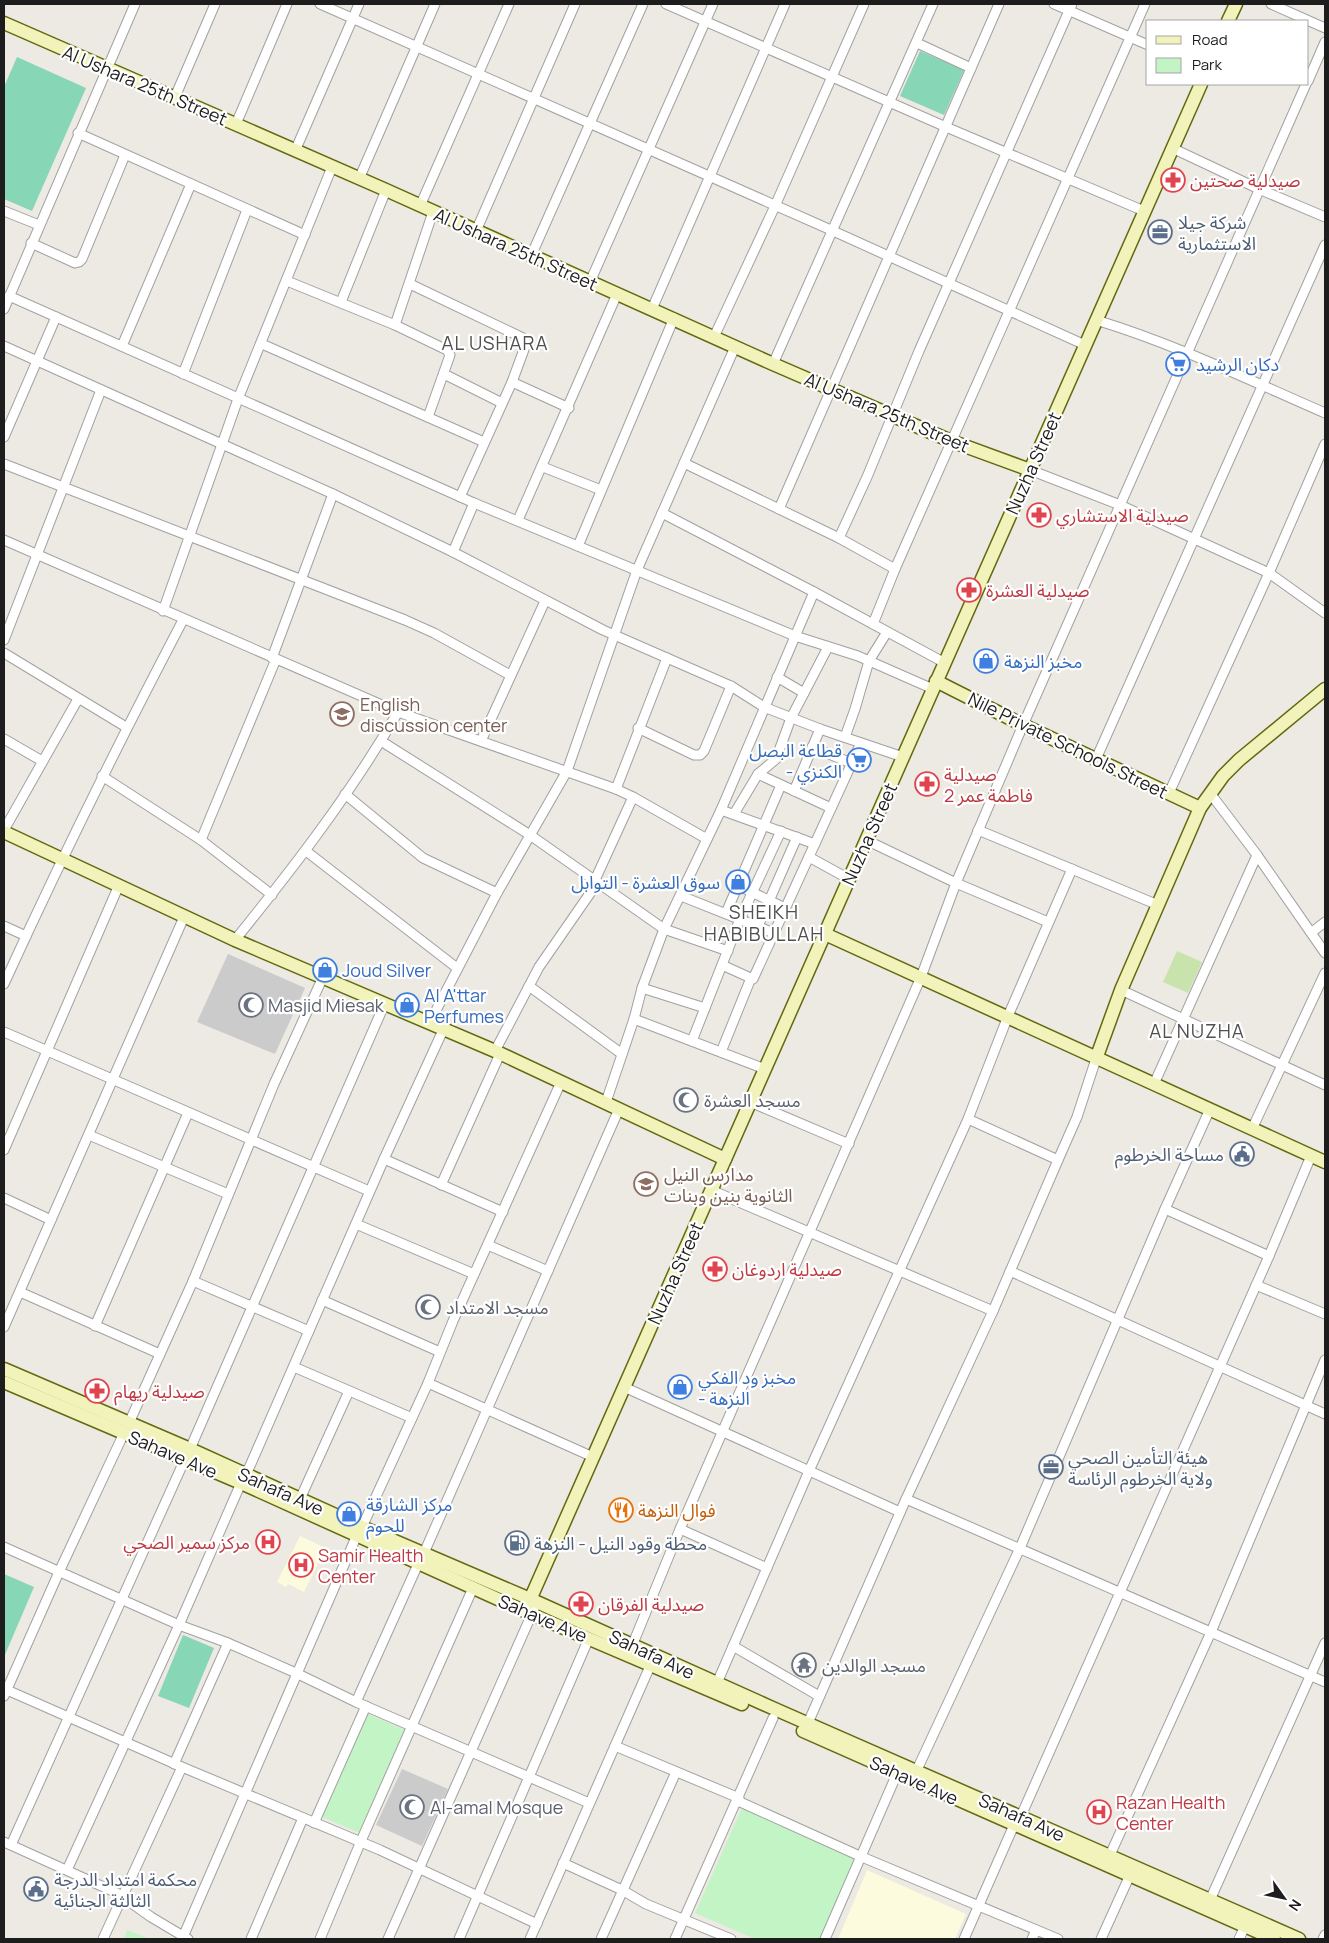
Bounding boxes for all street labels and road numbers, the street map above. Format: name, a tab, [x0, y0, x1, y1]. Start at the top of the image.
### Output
street label: Al Ushara 25th Street	[59, 39, 231, 131]
street label: Al Ushara 25th Street	[430, 202, 602, 296]
street label: Al Ushara 25th Street	[801, 366, 973, 458]
street label: Nuzha Street	[1000, 408, 1066, 518]
street label: Nile Private Schools Street	[964, 686, 1172, 804]
street label: Nuzha Street	[836, 779, 902, 889]
street label: Nuzha Street	[642, 1218, 708, 1328]
street label: Sahave Ave	[125, 1425, 221, 1483]
street label: Sahafa Ave	[234, 1461, 328, 1521]
street label: Sahave Ave	[495, 1589, 591, 1647]
street label: Sahafa Ave	[605, 1624, 699, 1684]
street label: Sahave Ave	[866, 1750, 962, 1810]
street label: Sahafa Ave	[975, 1787, 1069, 1847]

